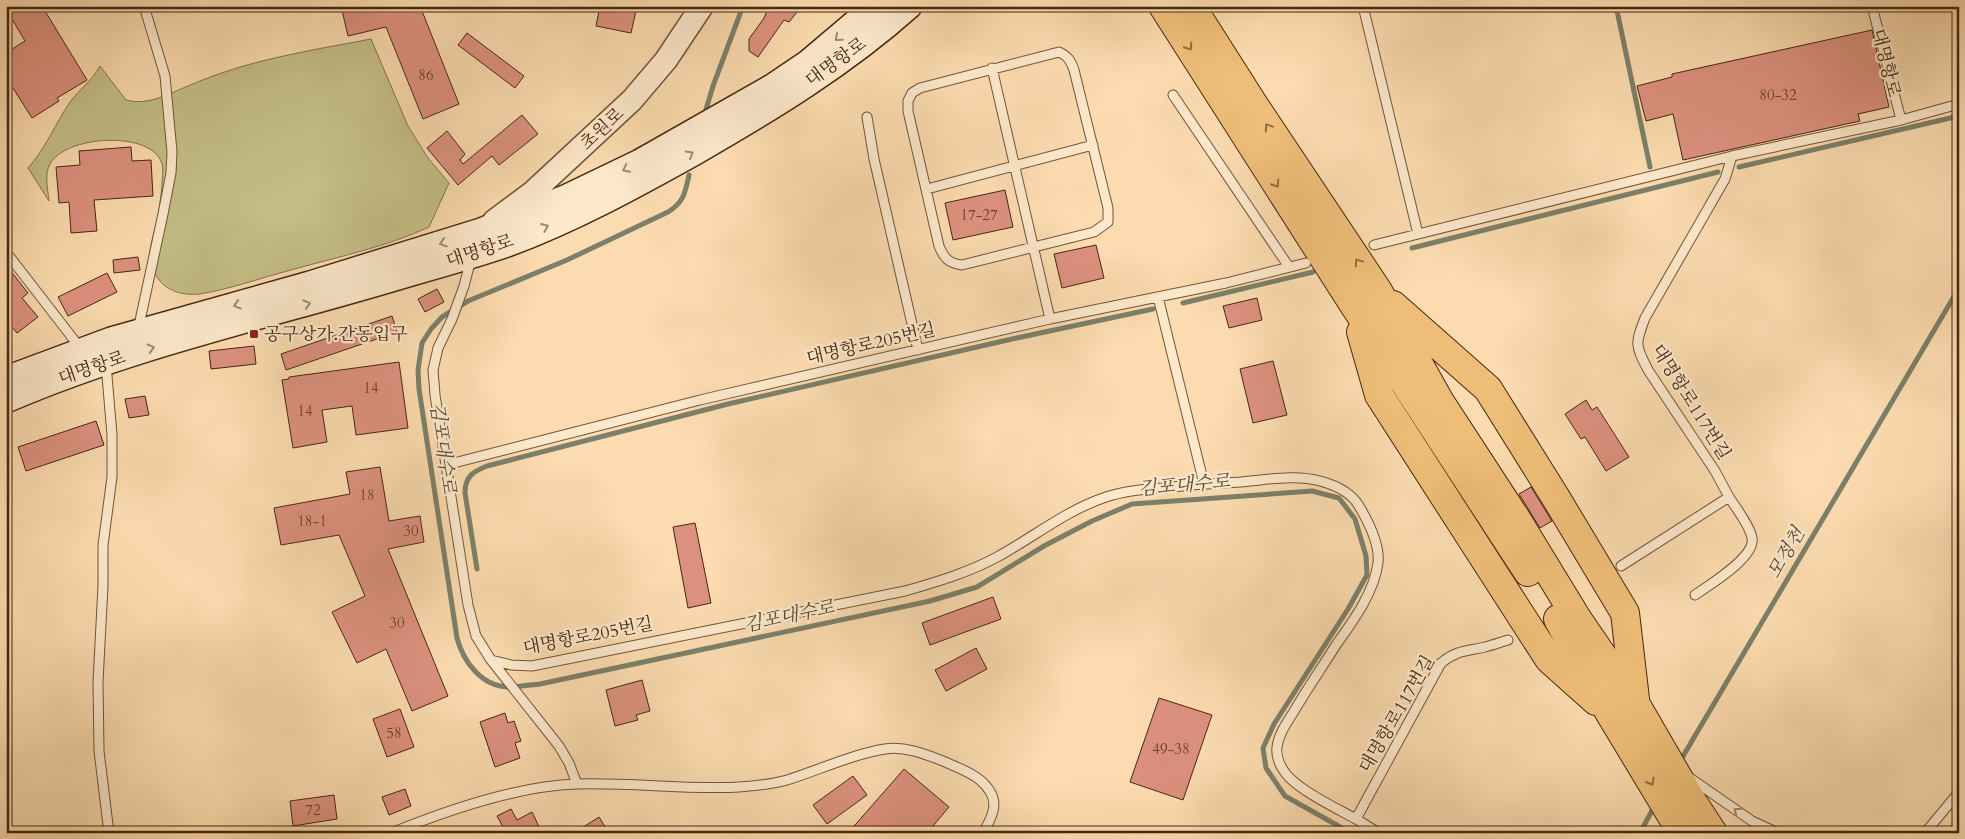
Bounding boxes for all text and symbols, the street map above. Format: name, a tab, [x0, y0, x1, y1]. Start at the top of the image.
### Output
street label: 대명항로	[1865, 26, 1907, 100]
street label: 대명항로	[801, 31, 871, 93]
one-way arrow	[835, 32, 844, 40]
one-way arrow	[1183, 42, 1192, 51]
house number: 86	[418, 65, 434, 85]
house number: 80-32	[1759, 85, 1797, 105]
street label: 초원로	[574, 102, 630, 156]
one-way arrow	[1265, 123, 1274, 132]
one-way arrow	[684, 151, 693, 161]
one-way arrow	[622, 163, 631, 173]
one-way arrow	[1270, 179, 1280, 188]
house number: 17-27	[960, 205, 998, 225]
one-way arrow	[540, 223, 549, 234]
street label: 대명항로	[443, 228, 517, 274]
one-way arrow	[440, 237, 448, 247]
one-way arrow	[1355, 258, 1364, 268]
one-way arrow	[233, 299, 242, 310]
one-way arrow	[302, 299, 311, 309]
street label: 대명항로205번길	[804, 317, 938, 371]
place label: 공구상가.간동입구	[264, 322, 408, 347]
marker: 공구상가.간동입구	[248, 328, 260, 340]
street label: 대명항로117번길	[1645, 339, 1737, 465]
one-way arrow	[146, 344, 154, 354]
street label: 대명항로	[55, 345, 129, 391]
house number: 14	[363, 378, 379, 398]
house number: 14	[297, 401, 313, 421]
water label: 김포대수로	[424, 401, 462, 496]
water label: 김포대수로	[1137, 468, 1231, 502]
house number: 18	[359, 485, 375, 505]
house number: 18-1	[297, 511, 327, 531]
house number: 30	[403, 521, 419, 541]
water label: 모정천	[1761, 521, 1812, 583]
water label: 김포대수로	[741, 594, 837, 638]
street label: 대명항로205번길	[521, 611, 655, 661]
house number: 30	[389, 613, 405, 633]
street label: 대명항로117번길	[1353, 651, 1441, 777]
house number: 58	[386, 723, 402, 743]
house number: 49-38	[1152, 739, 1190, 759]
one-way arrow	[1645, 777, 1655, 786]
house number: 72	[305, 800, 321, 820]
one-way arrow	[1734, 808, 1743, 817]

